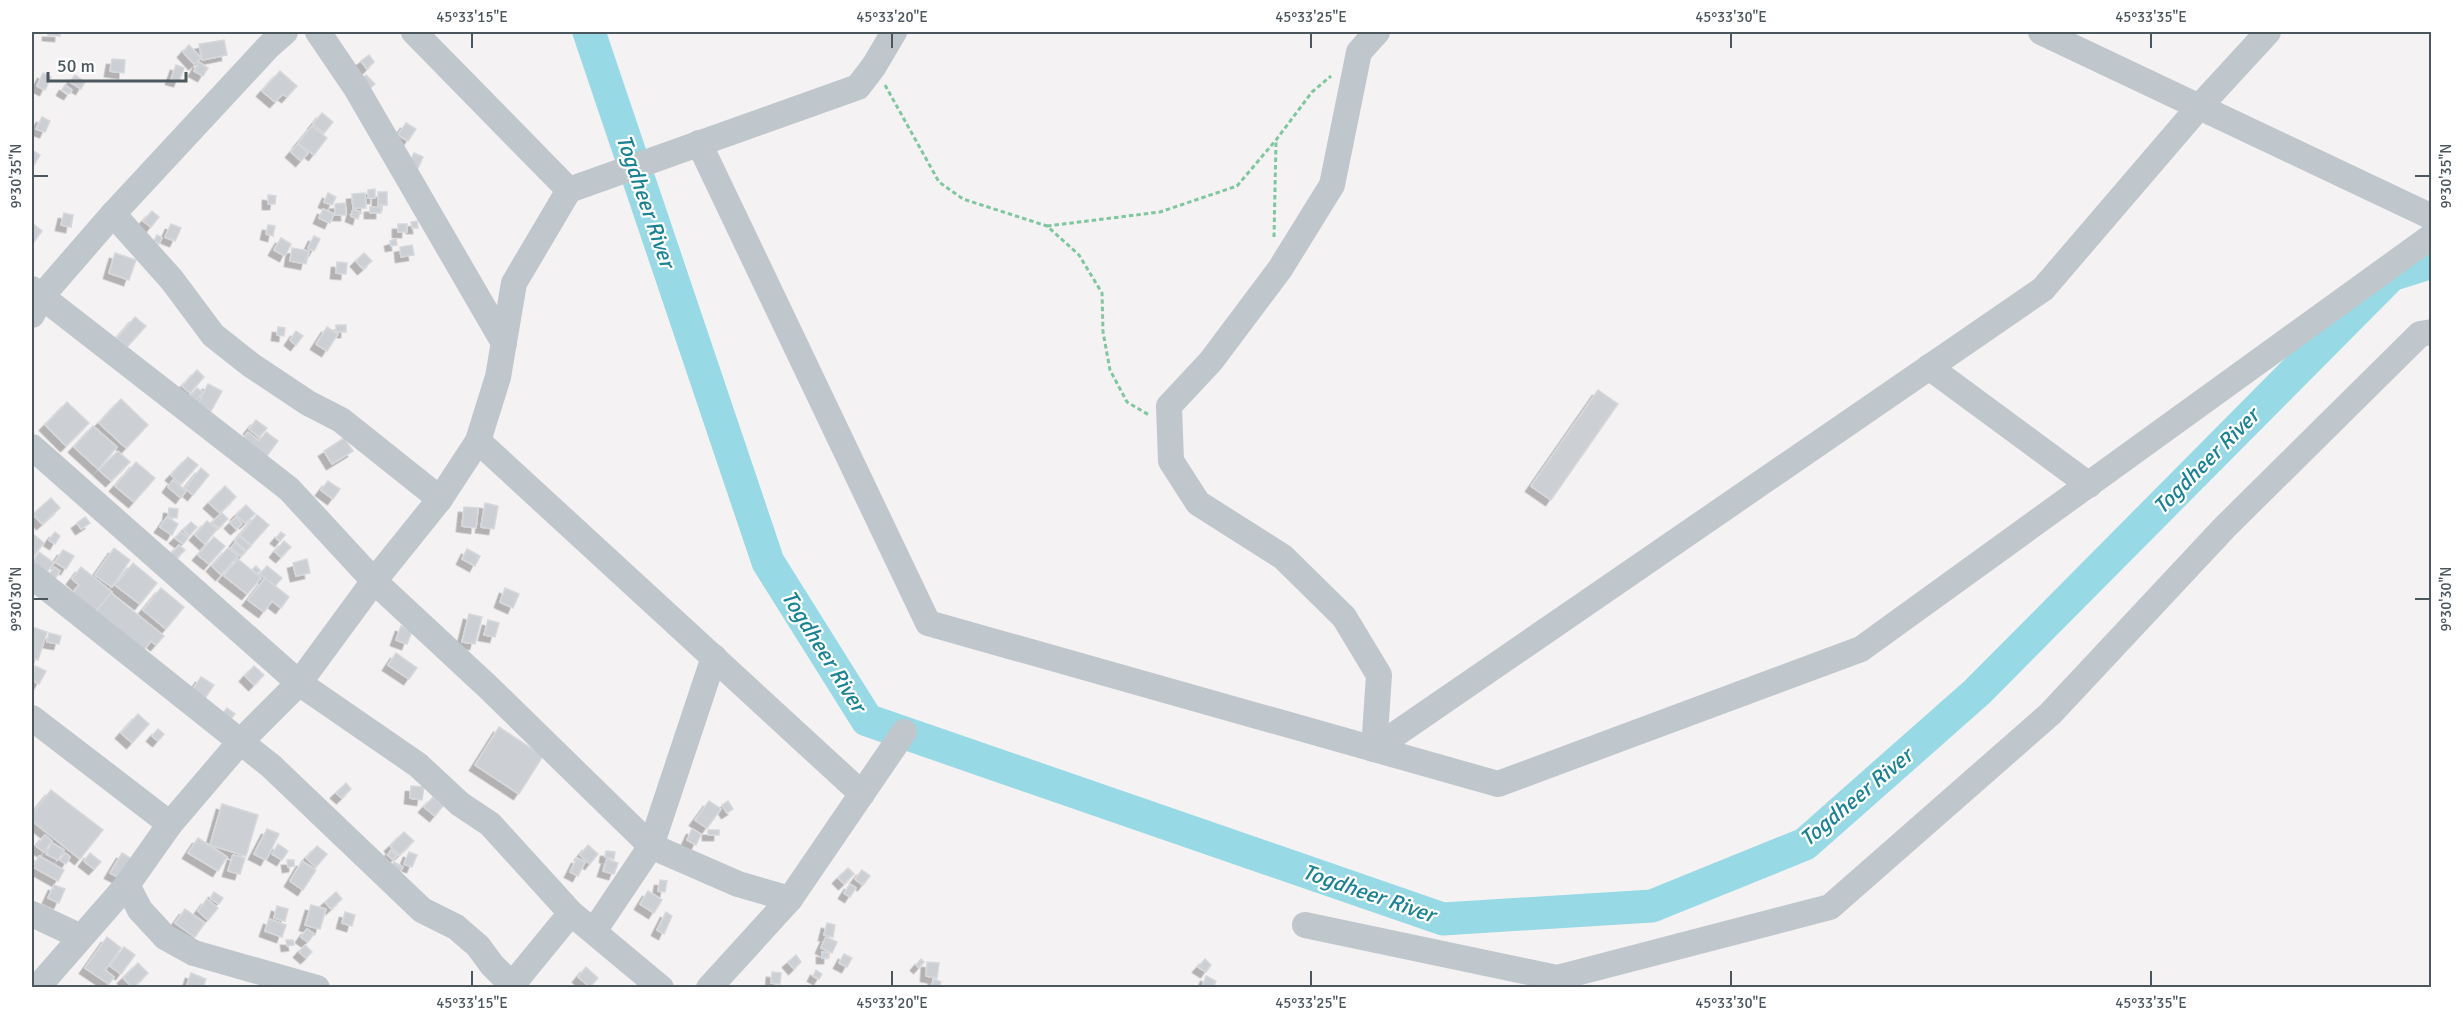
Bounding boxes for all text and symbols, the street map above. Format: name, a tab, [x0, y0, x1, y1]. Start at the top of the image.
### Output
text: 45°33'15"E	[436, 8, 508, 26]
text: 45°33'20"E	[856, 8, 928, 26]
text: 45°33'25"E	[1275, 8, 1347, 26]
text: 45°33'30"E	[1695, 8, 1767, 26]
text: 45°33'35"E	[2115, 8, 2187, 26]
scale bar	[48, 45, 186, 83]
text: 50 m	[57, 55, 95, 77]
water label: Togdheer River	[611, 131, 682, 274]
text: 9°30'35"N	[7, 143, 25, 209]
text: 9°30'35"N	[2437, 143, 2455, 209]
water label: Togdheer River	[2148, 400, 2267, 519]
text: 9°30'30"N	[7, 566, 25, 632]
text: 9°30'30"N	[2437, 566, 2455, 632]
water label: Togdheer River	[776, 585, 874, 719]
water label: Togdheer River	[1794, 740, 1920, 852]
water label: Togdheer River	[1299, 858, 1442, 929]
text: 45°33'15"E	[436, 994, 508, 1012]
text: 45°33'20"E	[856, 994, 928, 1012]
text: 45°33'25"E	[1275, 994, 1347, 1012]
text: 45°33'30"E	[1695, 994, 1767, 1012]
text: 45°33'35"E	[2115, 994, 2187, 1012]

